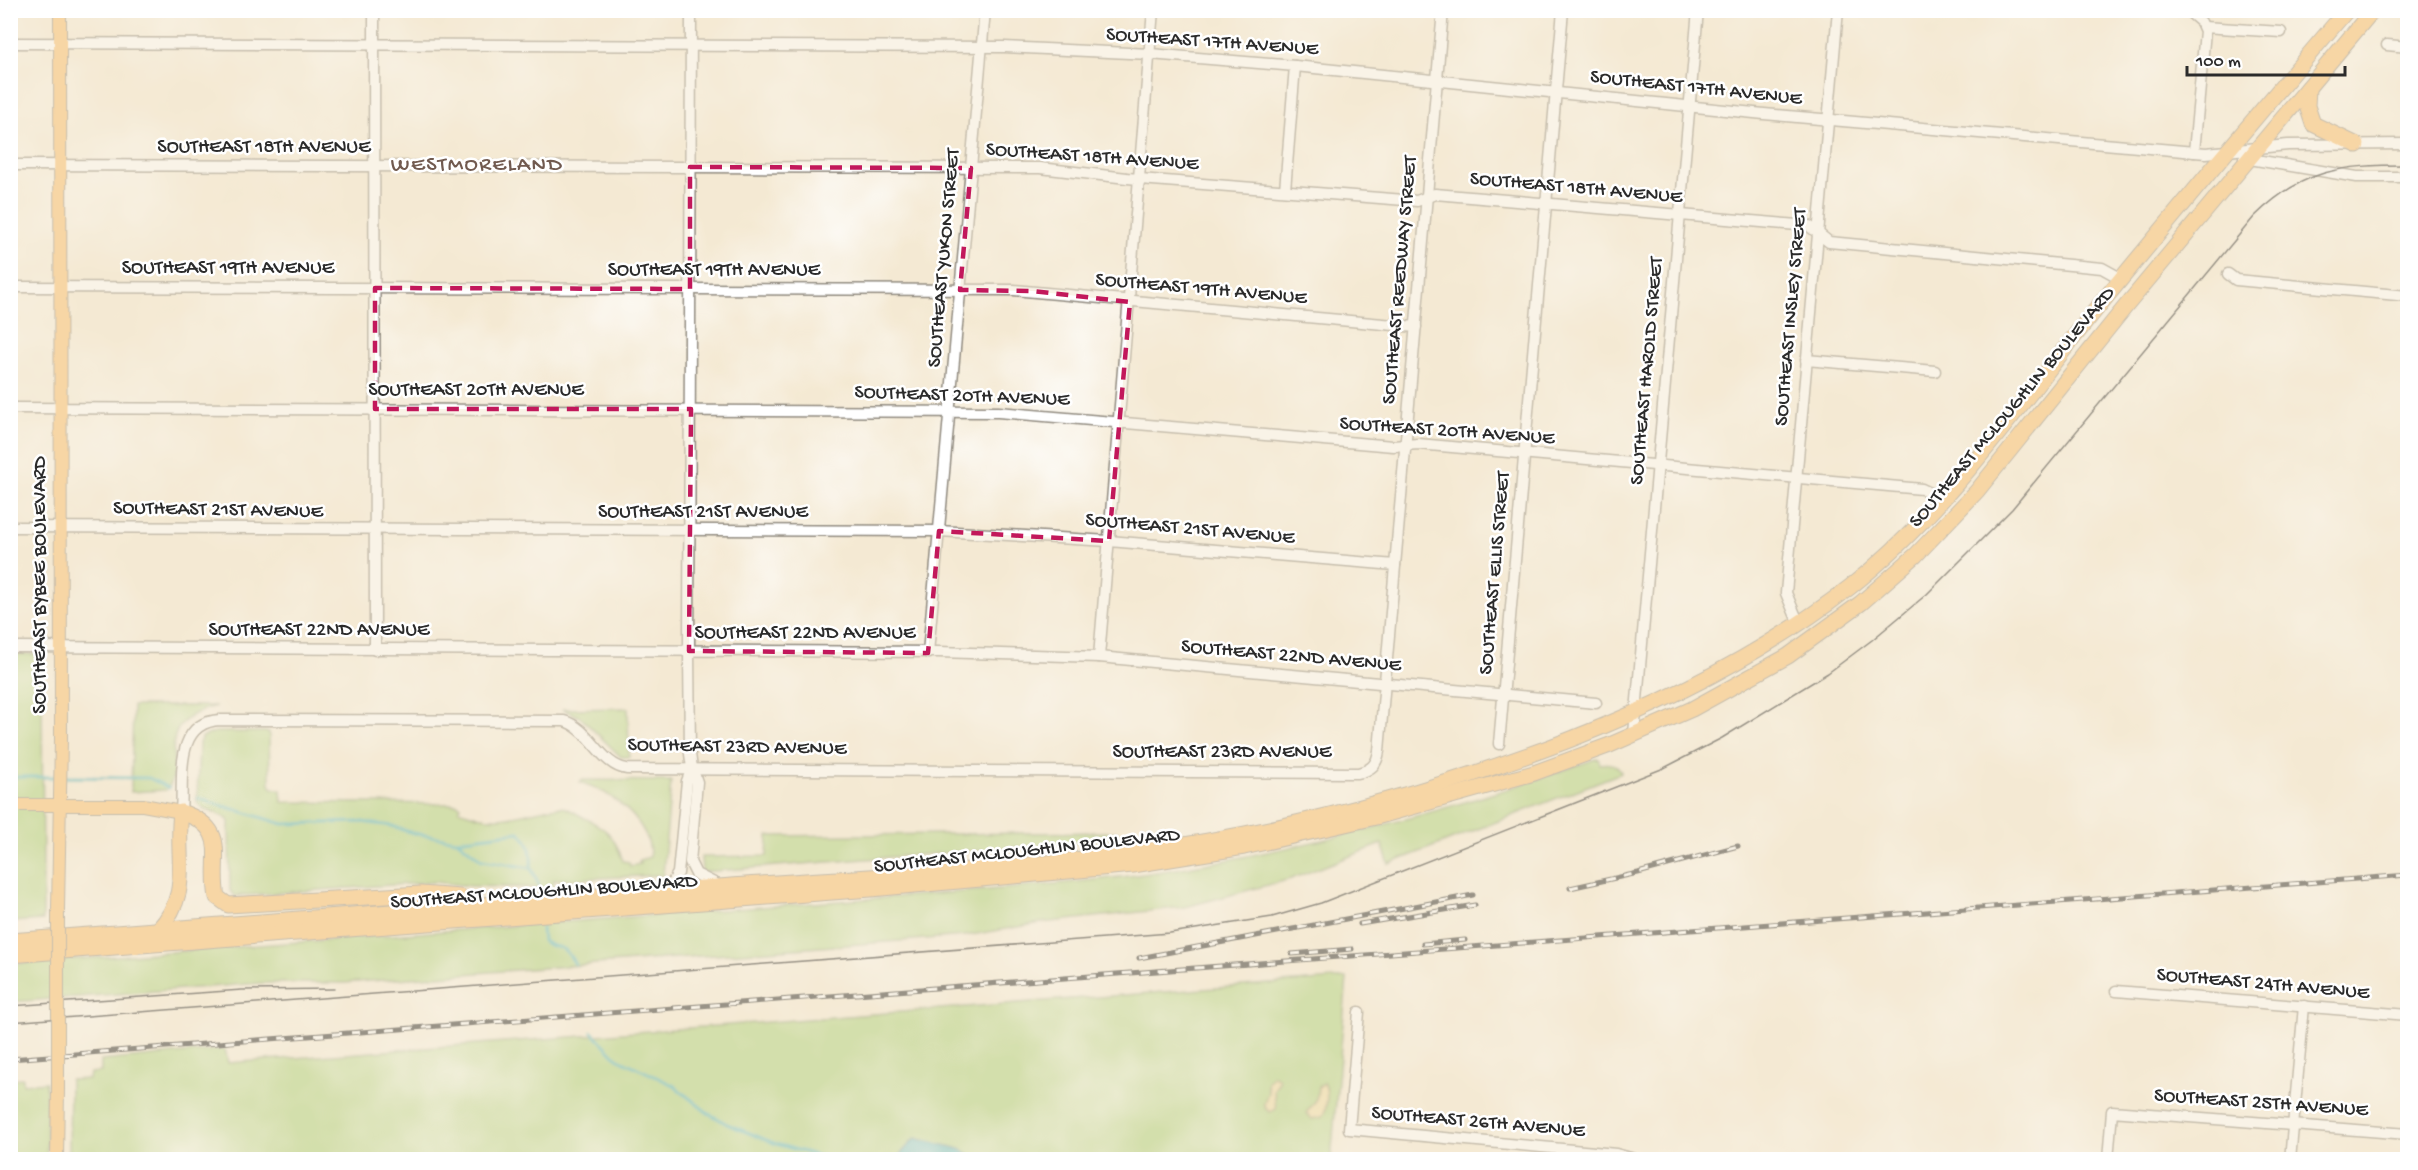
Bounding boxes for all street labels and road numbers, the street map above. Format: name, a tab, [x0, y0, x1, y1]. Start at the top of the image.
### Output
street label: SOUTHEAST 17TH AVENUE	[1105, 24, 1320, 62]
street label: SOUTHEAST 17TH AVENUE	[1589, 66, 1804, 112]
street label: SOUTHEAST 18TH AVENUE	[157, 137, 372, 160]
street label: SOUTHEAST 18TH AVENUE	[985, 139, 1201, 177]
street label: SOUTHEAST YUKON STREET	[924, 146, 966, 368]
street label: SOUTHEAST REEDWAY STREET	[1379, 154, 1423, 405]
street label: SOUTHEAST 18TH AVENUE	[1469, 168, 1685, 210]
street label: SOUTHEAST INSLEY STREET	[1771, 206, 1813, 427]
street label: SOUTHEAST HAROLD STREET	[1627, 255, 1670, 486]
street label: SOUTHEAST 19TH AVENUE	[122, 258, 336, 281]
street label: SOUTHEAST 19TH AVENUE	[608, 260, 822, 283]
street label: SOUTHEAST 19TH AVENUE	[1094, 269, 1309, 311]
street label: SOUTHEAST MCLOUGHLIN BOULEVARD	[1905, 282, 2121, 533]
street label: SOUTHEAST 20TH AVENUE	[368, 380, 585, 403]
street label: SOUTHEAST 20TH AVENUE	[854, 382, 1072, 412]
street label: SOUTHEAST 20TH AVENUE	[1339, 413, 1557, 451]
street label: SOUTHEAST BYBEE BOULEVARD	[30, 455, 53, 714]
street label: SOUTHEAST ELLIS STREET	[1476, 469, 1516, 676]
street label: SOUTHEAST 21ST AVENUE	[113, 498, 325, 524]
street label: SOUTHEAST 21ST AVENUE	[598, 502, 810, 525]
street label: SOUTHEAST 21ST AVENUE	[1084, 509, 1297, 551]
street label: SOUTHEAST 22ND AVENUE	[209, 620, 431, 643]
street label: SOUTHEAST 22ND AVENUE	[695, 623, 917, 646]
street label: SOUTHEAST 22ND AVENUE	[1180, 636, 1404, 678]
street label: SOUTHEAST 23RD AVENUE	[627, 735, 848, 761]
street label: SOUTHEAST 23RD AVENUE	[1113, 742, 1333, 765]
street label: SOUTHEAST MCLOUGHLIN BOULEVARD	[873, 824, 1182, 880]
street label: SOUTHEAST MCLOUGHLIN BOULEVARD	[390, 871, 699, 915]
street label: SOUTHEAST 24TH AVENUE	[2156, 964, 2372, 1006]
street label: SOUTHEAST 25TH AVENUE	[2153, 1085, 2370, 1123]
street label: SOUTHEAST 26TH AVENUE	[1370, 1102, 1587, 1144]

